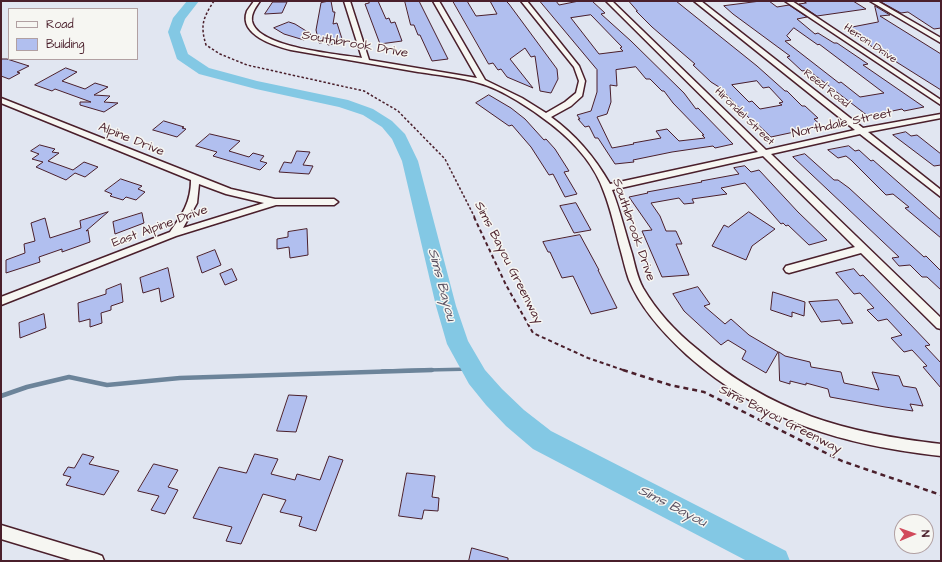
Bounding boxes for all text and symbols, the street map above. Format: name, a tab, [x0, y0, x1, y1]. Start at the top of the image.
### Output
legend	[8, 8, 138, 60]
text: Road	[46, 16, 74, 33]
street label: Heron Drive	[841, 21, 899, 67]
street label: Southbrook Drive	[301, 28, 409, 62]
text: Building	[46, 36, 84, 53]
street label: Reed Road	[800, 67, 852, 111]
street label: Hirondel Street	[711, 85, 777, 149]
street label: Northdale Street	[790, 106, 894, 142]
street label: Alpine Drive	[96, 120, 166, 160]
street label: Southbrook Drive	[608, 177, 658, 283]
street label: Sims Bayou Greenway	[470, 199, 546, 327]
street label: East Alpine Drive	[110, 202, 210, 252]
water label: Sims Bayou	[423, 247, 459, 323]
street label: Sims Bayou Greenway	[716, 382, 844, 458]
water label: Sims Bayou	[635, 483, 709, 531]
north arrow	[894, 514, 934, 554]
text: N	[918, 530, 933, 537]

